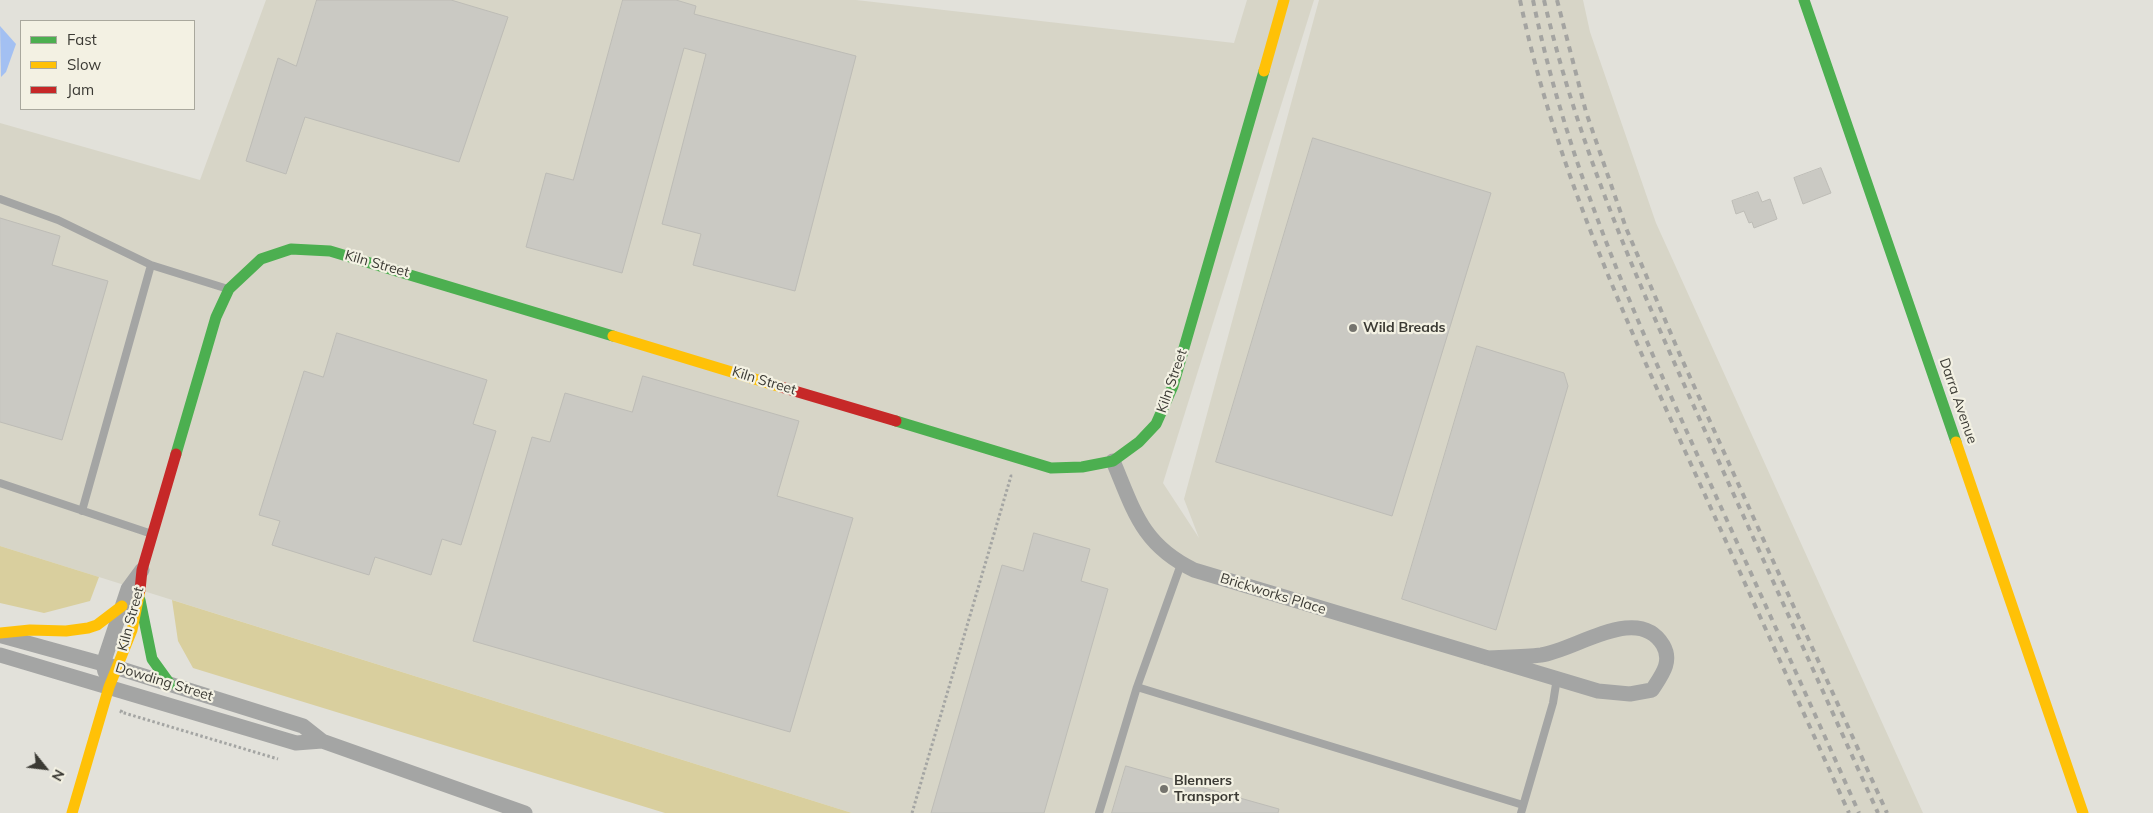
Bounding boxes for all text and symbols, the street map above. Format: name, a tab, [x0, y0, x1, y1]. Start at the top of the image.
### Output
legend	[20, 20, 195, 110]
text: Fast	[67, 30, 97, 49]
text: Slow	[67, 55, 101, 74]
text: Jam	[67, 80, 94, 99]
street label: Kiln Street	[343, 247, 411, 281]
place label: Wild Breads	[1363, 320, 1446, 336]
marker: Wild Breads	[1347, 322, 1359, 334]
street label: Kiln Street	[1153, 347, 1191, 415]
street label: Darra Avenue	[1935, 356, 1981, 446]
street label: Kiln Street	[730, 363, 798, 399]
street label: Brickworks Place	[1218, 570, 1328, 618]
street label: Kiln Street	[114, 585, 148, 653]
street label: Dowding Street	[113, 659, 215, 705]
north arrow	[20, 743, 70, 793]
text: N	[48, 766, 69, 784]
place label: Blenners Transport	[1174, 773, 1239, 806]
marker: Blenners Transport	[1158, 783, 1170, 795]

